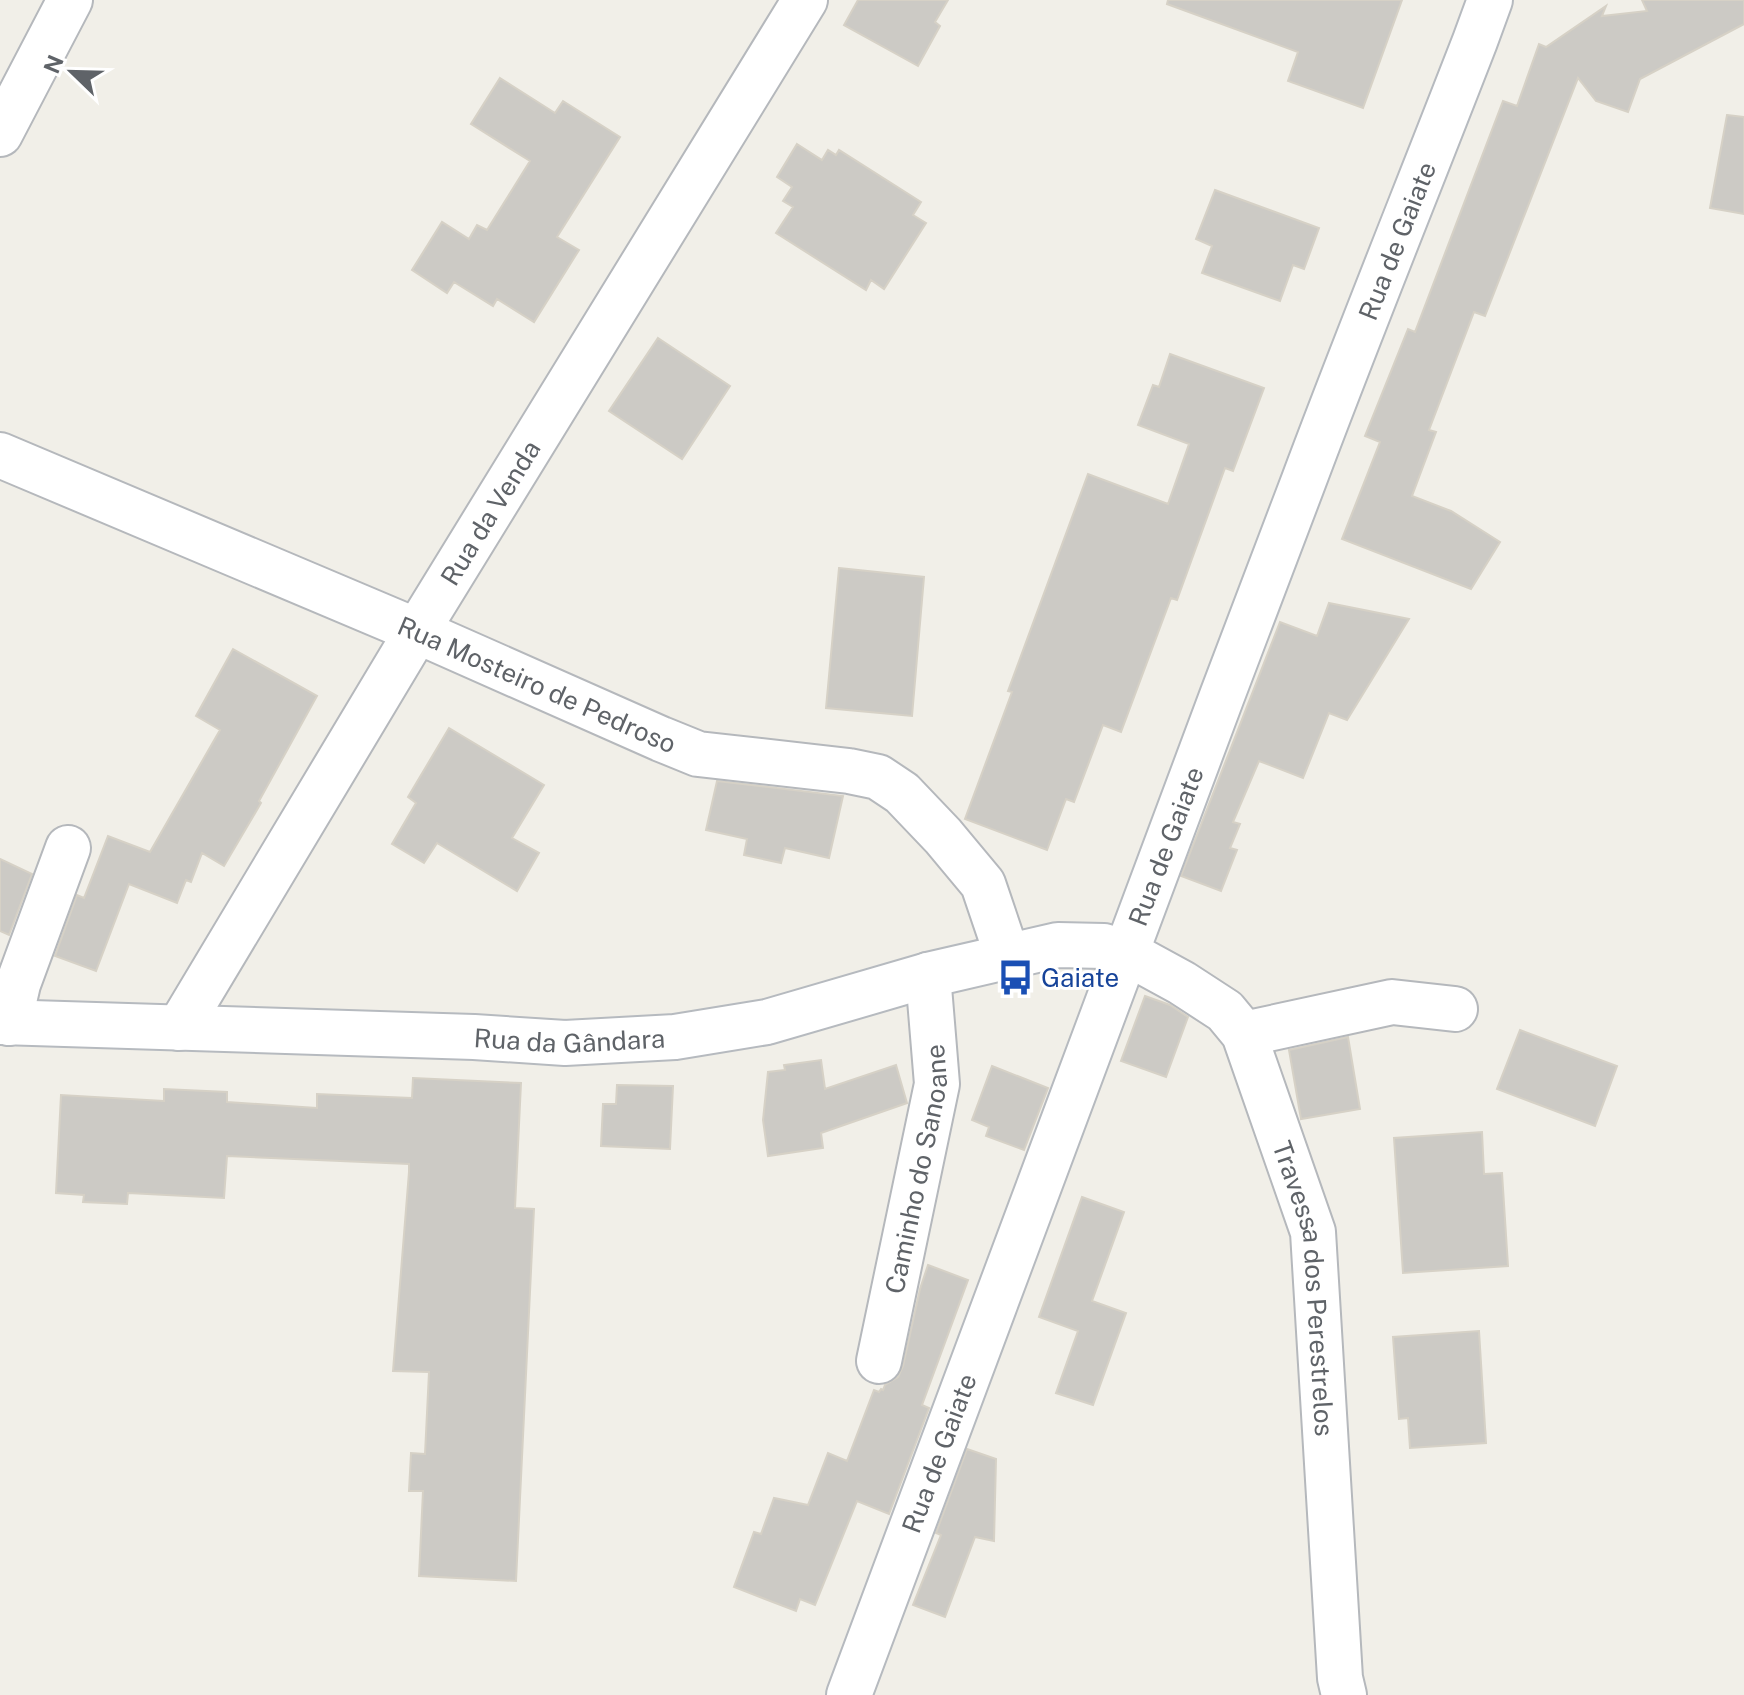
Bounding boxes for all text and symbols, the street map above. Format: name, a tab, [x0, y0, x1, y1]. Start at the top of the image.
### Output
north arrow	[32, 32, 112, 112]
text: N	[38, 51, 69, 77]
street label: Rua de Gaiate	[1351, 157, 1442, 324]
street label: Rua da Venda	[434, 434, 546, 591]
street label: Rua Mosteiro de Pedroso	[393, 609, 681, 759]
street label: Rua de Gaiate	[1121, 762, 1209, 930]
bus stop icon: Gaiate	[996, 958, 1034, 996]
place label: Gaiate	[1041, 962, 1119, 993]
street label: Rua da Gândara	[473, 1022, 666, 1059]
street label: Caminho do Sanoane	[878, 1043, 953, 1296]
street label: Travessa dos Perestrelos	[1267, 1137, 1341, 1437]
street label: Rua de Gaiate	[895, 1369, 982, 1537]

